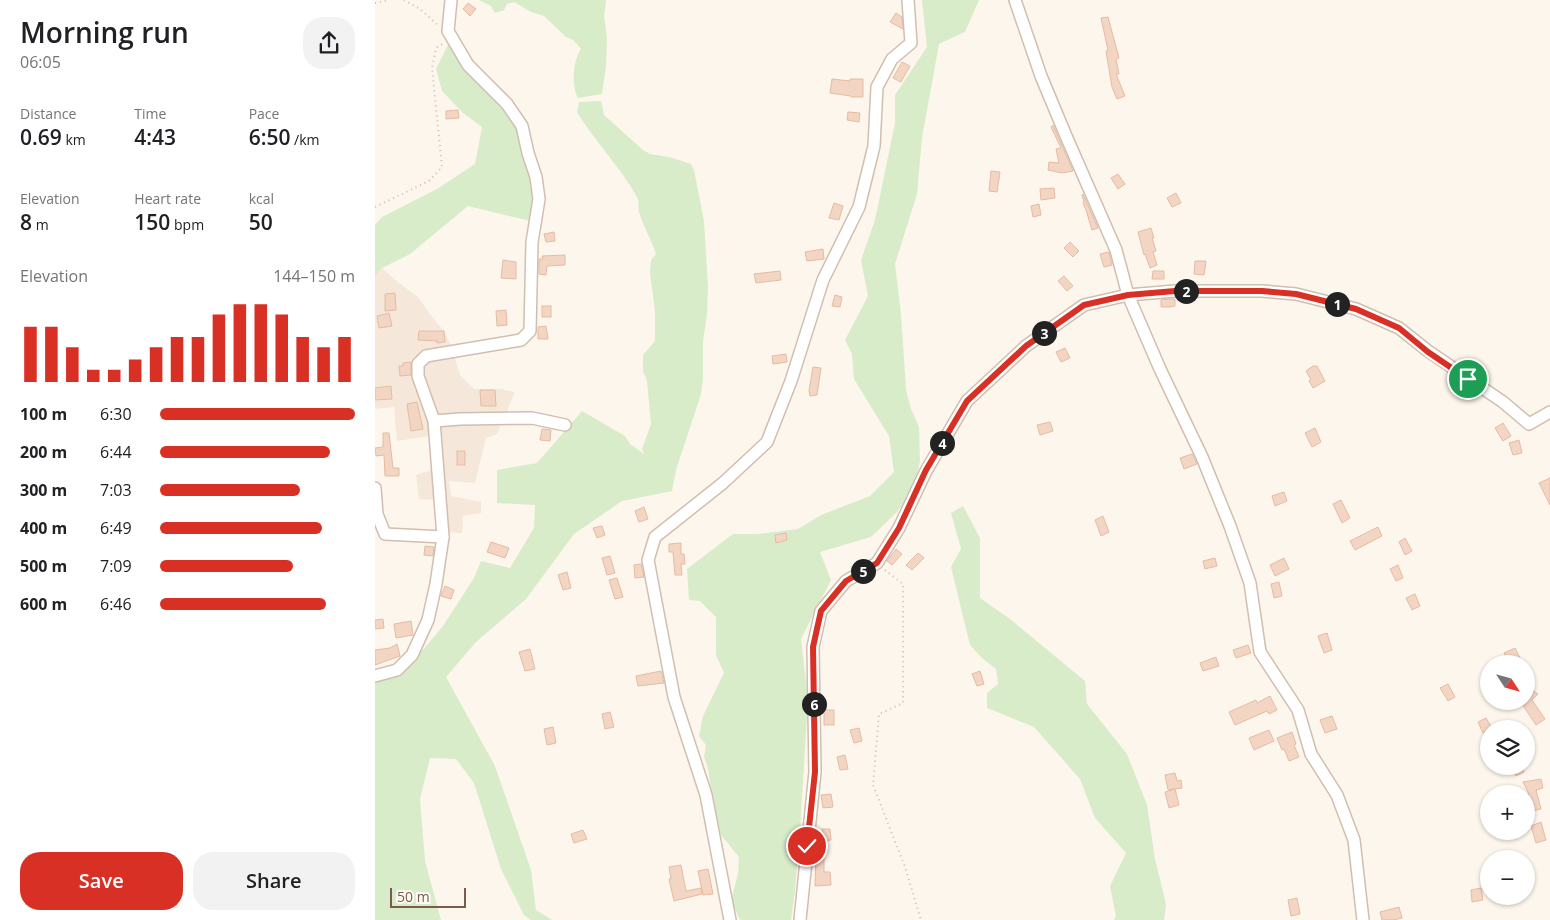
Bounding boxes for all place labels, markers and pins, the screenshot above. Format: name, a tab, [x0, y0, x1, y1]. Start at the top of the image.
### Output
pin: 2	[1173, 278, 1199, 304]
pin: 1	[1325, 292, 1349, 316]
pin: 3	[1031, 320, 1057, 346]
pin	[1447, 358, 1489, 400]
pin: 4	[929, 430, 955, 456]
pin: 5	[851, 558, 875, 584]
pin: 6	[801, 692, 827, 716]
pin	[786, 825, 828, 867]

